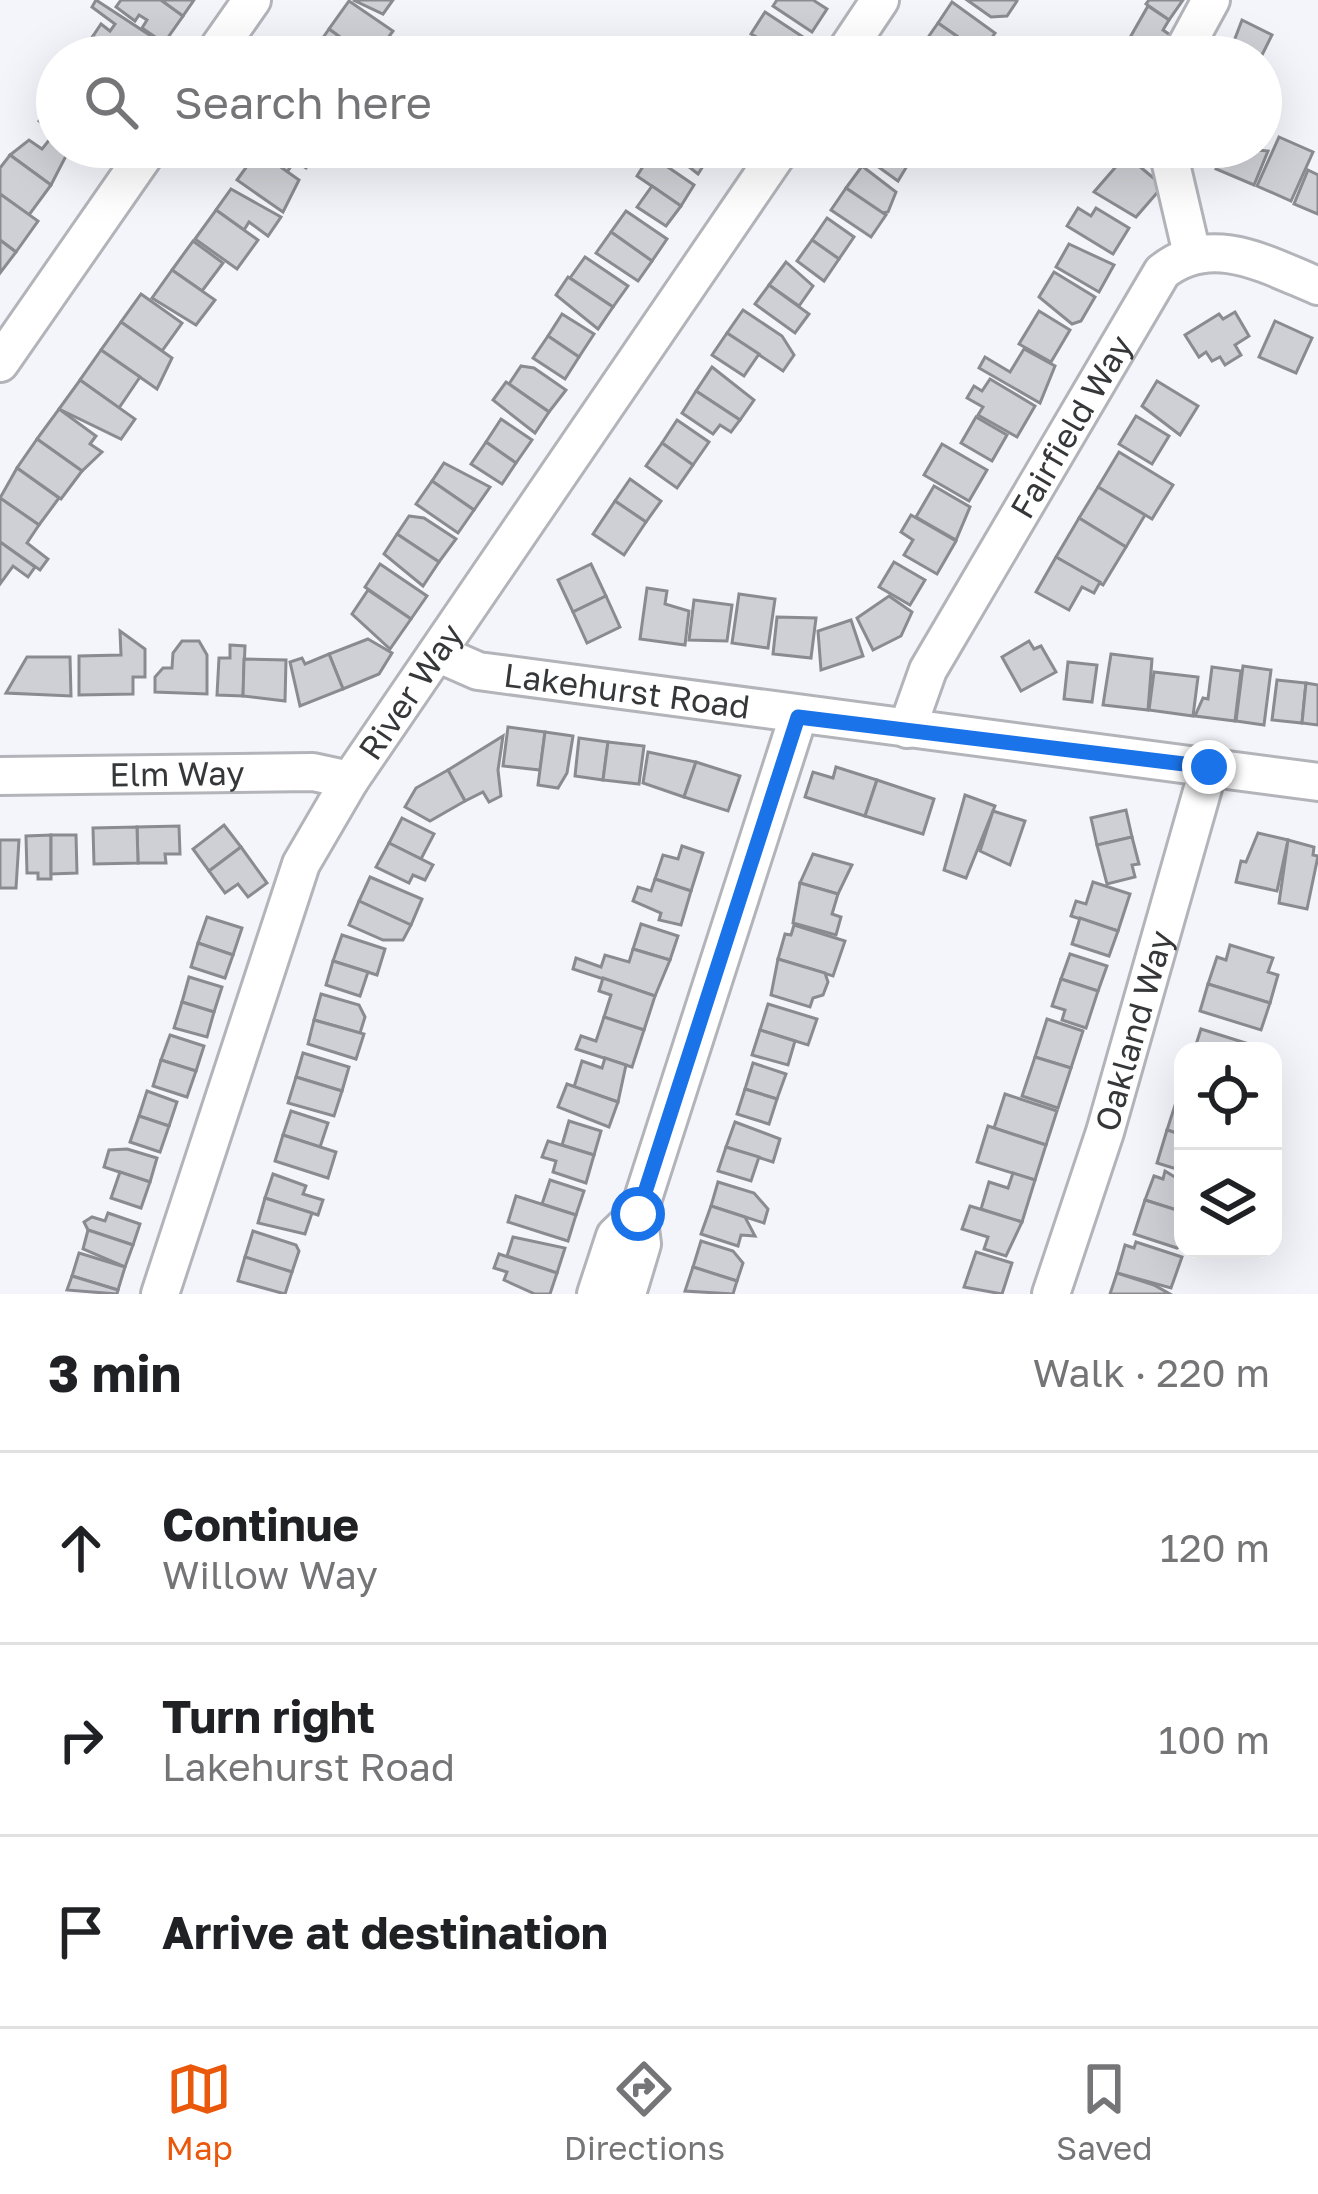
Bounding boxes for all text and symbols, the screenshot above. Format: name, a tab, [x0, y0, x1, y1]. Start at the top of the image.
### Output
search box	[36, 36, 1282, 168]
icon: search	[78, 69, 144, 135]
text: Search here	[174, 75, 432, 129]
street label: Fairfield Way	[1002, 328, 1140, 525]
street label: River Way	[350, 616, 470, 767]
street label: Lakehurst Road	[502, 655, 752, 726]
route end	[1182, 740, 1236, 794]
street label: Elm Way	[109, 753, 245, 794]
street label: Oakland Way	[1086, 926, 1180, 1135]
map controls	[1174, 1042, 1282, 1258]
button: locate	[1174, 1042, 1282, 1150]
button: layers	[1174, 1150, 1282, 1258]
route start	[611, 1187, 665, 1241]
text: 3 min	[48, 1342, 181, 1403]
text: Walk · 220 m	[1033, 1349, 1270, 1396]
text: Continue	[162, 1497, 359, 1551]
icon: ahead	[48, 1515, 114, 1581]
text: 120 m	[1160, 1524, 1270, 1571]
text: Willow Way	[162, 1551, 378, 1598]
text: Turn right	[162, 1689, 375, 1743]
icon: right	[48, 1707, 114, 1773]
text: 100 m	[1158, 1716, 1270, 1763]
text: Lakehurst Road	[162, 1743, 455, 1790]
icon: arrive	[48, 1899, 114, 1965]
text: Arrive at destination	[162, 1905, 608, 1959]
tab: Map	[166, 2056, 233, 2167]
tab: Directions	[564, 2056, 725, 2167]
tab: Saved	[1056, 2056, 1152, 2167]

